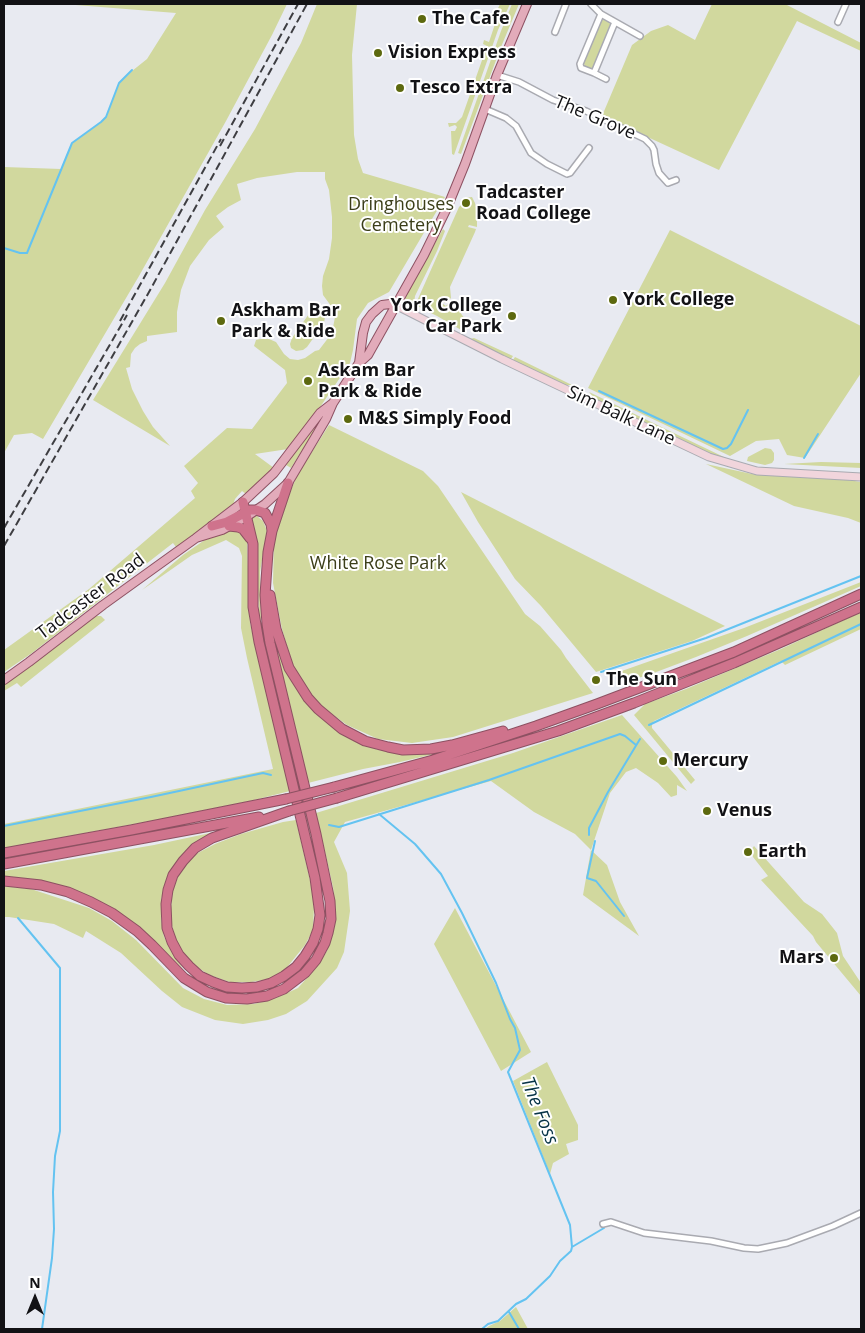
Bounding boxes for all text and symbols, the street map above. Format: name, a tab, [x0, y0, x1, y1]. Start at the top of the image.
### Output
place label: The Cafe	[432, 8, 510, 30]
marker: The Cafe	[416, 13, 428, 25]
place label: Vision Express	[388, 42, 516, 64]
marker: Vision Express	[372, 47, 384, 59]
place label: Tesco Extra	[410, 77, 512, 99]
marker: Tesco Extra	[394, 82, 406, 94]
street label: The Grove	[551, 91, 639, 145]
place label: Tadcaster Road College	[476, 182, 591, 224]
park label: Dringhouses Cemetery	[348, 194, 454, 236]
marker: Tadcaster Road College	[460, 197, 472, 209]
place label: York College	[623, 289, 734, 311]
marker: York College	[607, 294, 619, 306]
place label: York College Car Park	[391, 295, 502, 338]
place label: Askham Bar Park & Ride	[231, 300, 340, 342]
marker: York College Car Park	[506, 310, 518, 322]
marker: Askham Bar Park & Ride	[215, 315, 227, 327]
place label: Askam Bar Park & Ride	[318, 360, 422, 402]
marker: Askam Bar Park & Ride	[302, 375, 314, 387]
street label: Sim Balk Lane	[564, 382, 678, 450]
place label: M&S Simply Food	[358, 408, 512, 430]
marker: M&S Simply Food	[342, 413, 354, 425]
street label: Tadcaster Road	[33, 549, 149, 645]
park label: White Rose Park	[310, 553, 446, 575]
place label: The Sun	[606, 669, 677, 691]
marker: The Sun	[590, 674, 602, 686]
place label: Mercury	[673, 750, 748, 772]
marker: Mercury	[657, 755, 669, 767]
place label: Venus	[717, 800, 772, 822]
marker: Venus	[701, 805, 713, 817]
place label: Earth	[758, 841, 807, 863]
marker: Earth	[742, 846, 754, 858]
place label: Mars	[779, 947, 824, 969]
marker: Mars	[828, 952, 840, 964]
water label: The Foss	[515, 1074, 563, 1148]
north arrow	[10, 1273, 60, 1323]
text: N	[29, 1273, 41, 1292]

